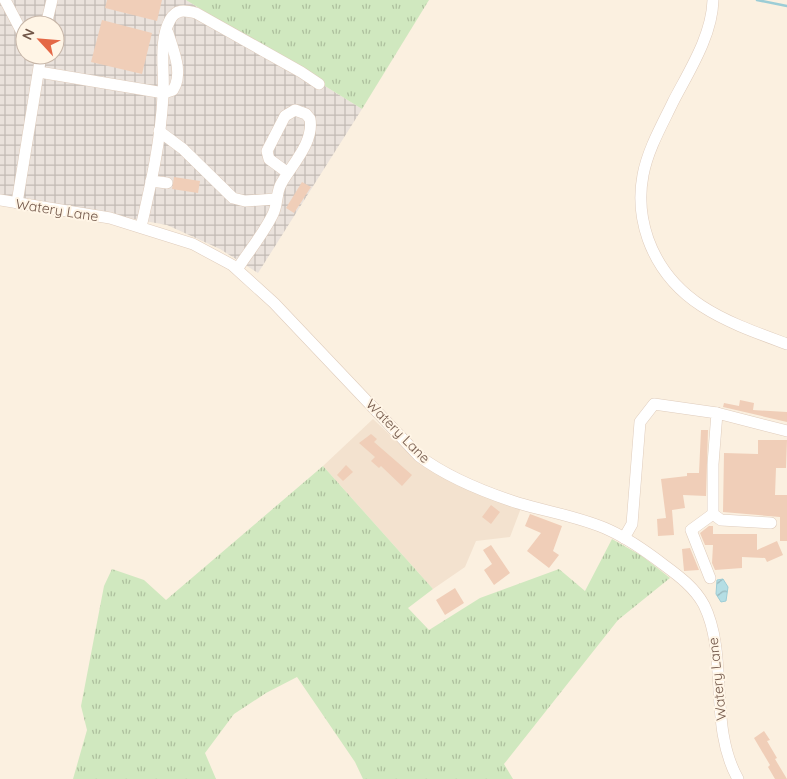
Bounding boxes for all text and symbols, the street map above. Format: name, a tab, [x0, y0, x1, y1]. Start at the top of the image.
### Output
north arrow	[15, 15, 65, 65]
text: N	[18, 26, 39, 43]
street label: Watery Lane	[14, 195, 100, 225]
street label: Watery Lane	[362, 395, 434, 467]
street label: Watery Lane	[704, 636, 730, 722]

